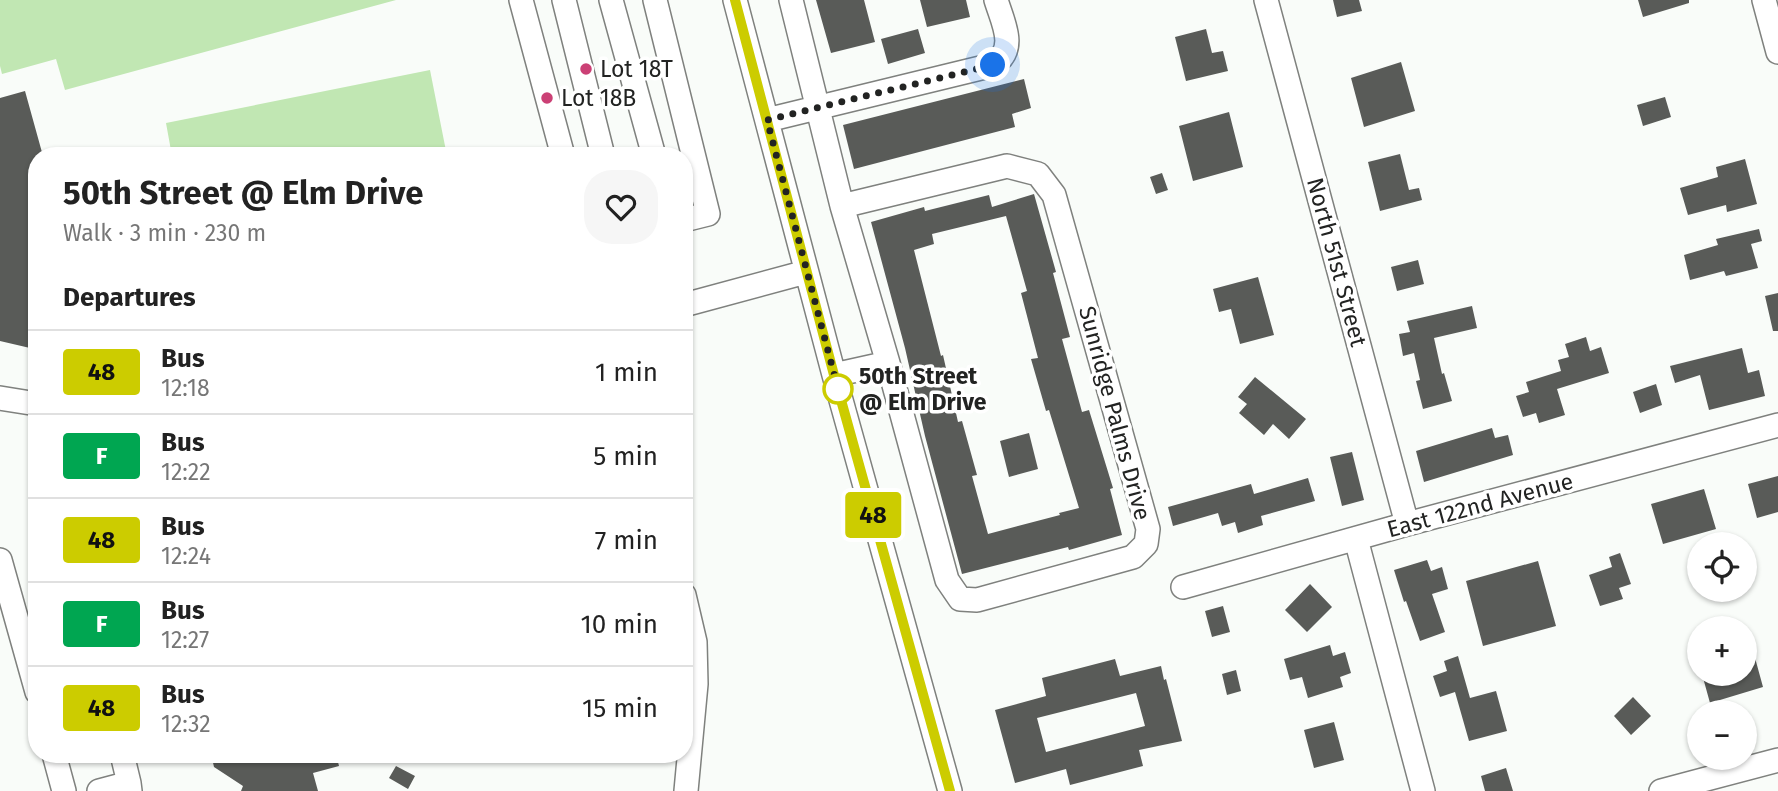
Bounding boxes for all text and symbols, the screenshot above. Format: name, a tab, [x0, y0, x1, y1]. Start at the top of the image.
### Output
your location	[975, 47, 1010, 82]
place label: Lot 18T	[600, 55, 673, 83]
marker: Lot 18T	[578, 61, 594, 77]
place label: Lot 18B	[561, 84, 636, 112]
marker: Lot 18B	[539, 90, 555, 106]
button: heart	[584, 170, 658, 244]
text: 50th Street @ Elm Drive	[63, 173, 423, 213]
street label: North 51st Street	[1301, 174, 1373, 350]
text: Walk · 3 min · 230 m	[63, 219, 266, 247]
text: Departures	[63, 282, 196, 313]
street label: Sunridge Palms Drive	[1073, 303, 1157, 523]
text: Bus	[161, 343, 204, 374]
text: 1 min	[595, 357, 658, 388]
text: 48	[88, 358, 115, 386]
place label: 50th Street @ Elm Drive	[859, 362, 987, 416]
text: 12:18	[161, 374, 210, 402]
marker: 50th Street @ Elm Drive	[823, 374, 853, 404]
text: Bus	[161, 427, 204, 458]
text: 5 min	[593, 441, 658, 472]
text: F	[96, 442, 107, 470]
text: 12:22	[161, 458, 211, 486]
street label: East 122nd Avenue	[1384, 467, 1576, 543]
line badge: 48	[842, 492, 904, 538]
text: 48	[859, 501, 887, 529]
text: Bus	[161, 511, 204, 542]
text: 7 min	[595, 525, 658, 556]
text: 48	[88, 526, 115, 554]
map controls	[1687, 532, 1757, 770]
button: locate	[1687, 532, 1757, 602]
text: 12:24	[161, 542, 211, 570]
text: Bus	[161, 595, 204, 626]
text: 10 min	[580, 609, 658, 640]
text: F	[96, 610, 107, 638]
button: +	[1687, 616, 1757, 686]
text: 12:27	[161, 626, 209, 654]
text: Bus	[161, 679, 204, 710]
text: 15 min	[582, 693, 658, 724]
text: 48	[88, 694, 115, 722]
button: −	[1687, 700, 1757, 770]
text: 12:32	[161, 710, 211, 738]

